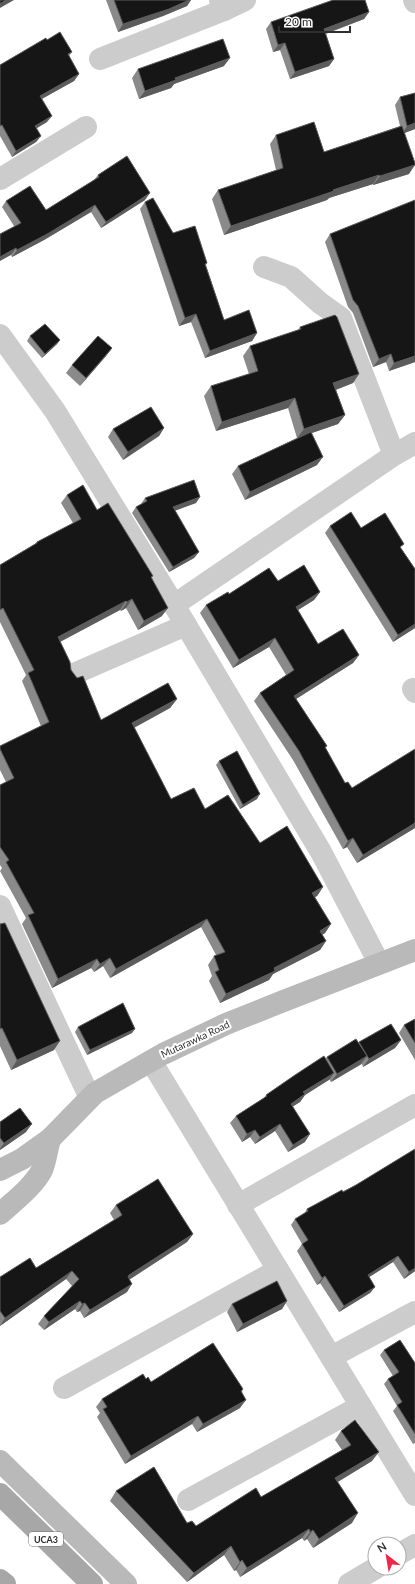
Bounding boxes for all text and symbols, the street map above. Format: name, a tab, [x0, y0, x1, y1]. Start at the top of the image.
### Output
scale bar	[279, 8, 350, 34]
text: 20 m	[285, 14, 312, 29]
street label: Mutarawka Road	[159, 1018, 231, 1060]
road number: UCA3	[29, 1532, 63, 1546]
north arrow	[367, 1536, 407, 1576]
text: N	[375, 1539, 389, 1555]

